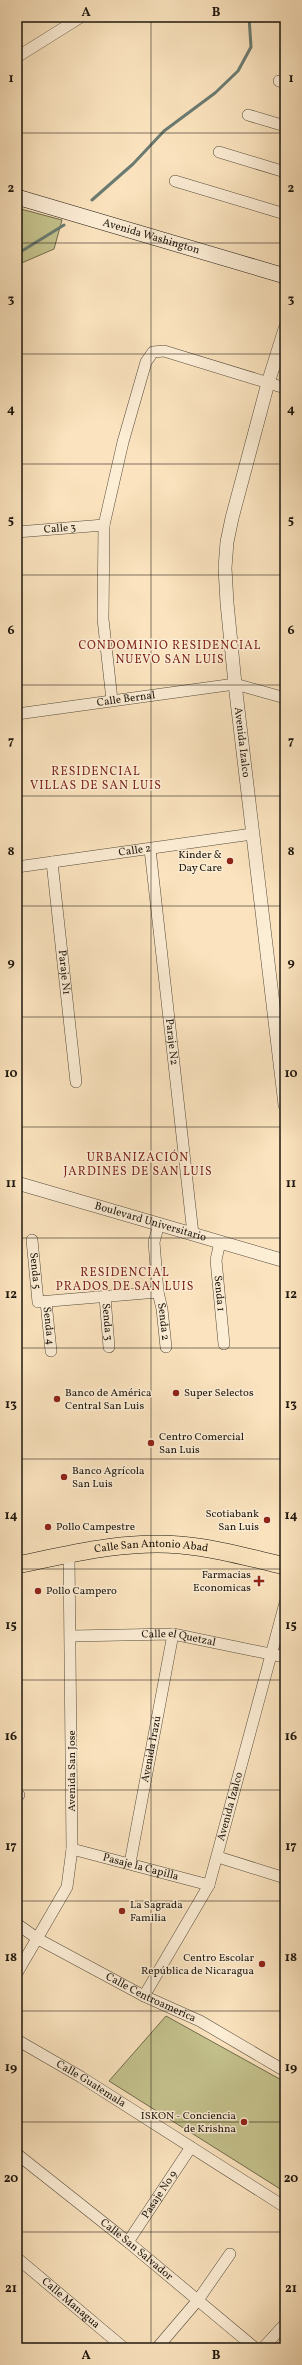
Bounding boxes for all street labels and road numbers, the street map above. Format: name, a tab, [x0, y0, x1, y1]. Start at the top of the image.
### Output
street label: Avenida Washington	[101, 215, 202, 258]
street label: Calle 3	[43, 520, 77, 537]
street label: Calle Bernal	[96, 688, 156, 710]
street label: Avenida Izalco	[230, 706, 254, 778]
street label: Calle 2	[118, 841, 152, 860]
street label: Paraje N1	[54, 949, 74, 996]
street label: Paraje N2	[161, 1018, 182, 1066]
street label: Boulevard Universitario	[93, 1198, 208, 1245]
street label: Senda 5	[26, 1252, 44, 1290]
street label: Senda 1	[210, 1275, 228, 1312]
street label: Senda 2	[153, 1301, 173, 1341]
street label: Senda 3	[98, 1303, 116, 1342]
street label: Senda 4	[39, 1306, 58, 1346]
street label: Calle San Antonio Abad	[93, 1536, 209, 1557]
street label: Calle el Quetzal	[141, 1626, 217, 1650]
street label: Avenida Irazú	[138, 1714, 165, 1784]
street label: Avenida San Jose	[65, 1730, 80, 1812]
street label: Avenida Izalco	[214, 1770, 247, 1843]
street label: Pasaje la Capilla	[101, 1850, 181, 1884]
street label: Calle Centroamerica	[103, 1969, 199, 2026]
street label: Calle Guatemala	[53, 2057, 129, 2111]
street label: Pasaje No 9	[138, 2167, 181, 2221]
street label: Calle San Salvador	[97, 2215, 176, 2284]
street label: Calle Managua	[38, 2274, 103, 2332]

